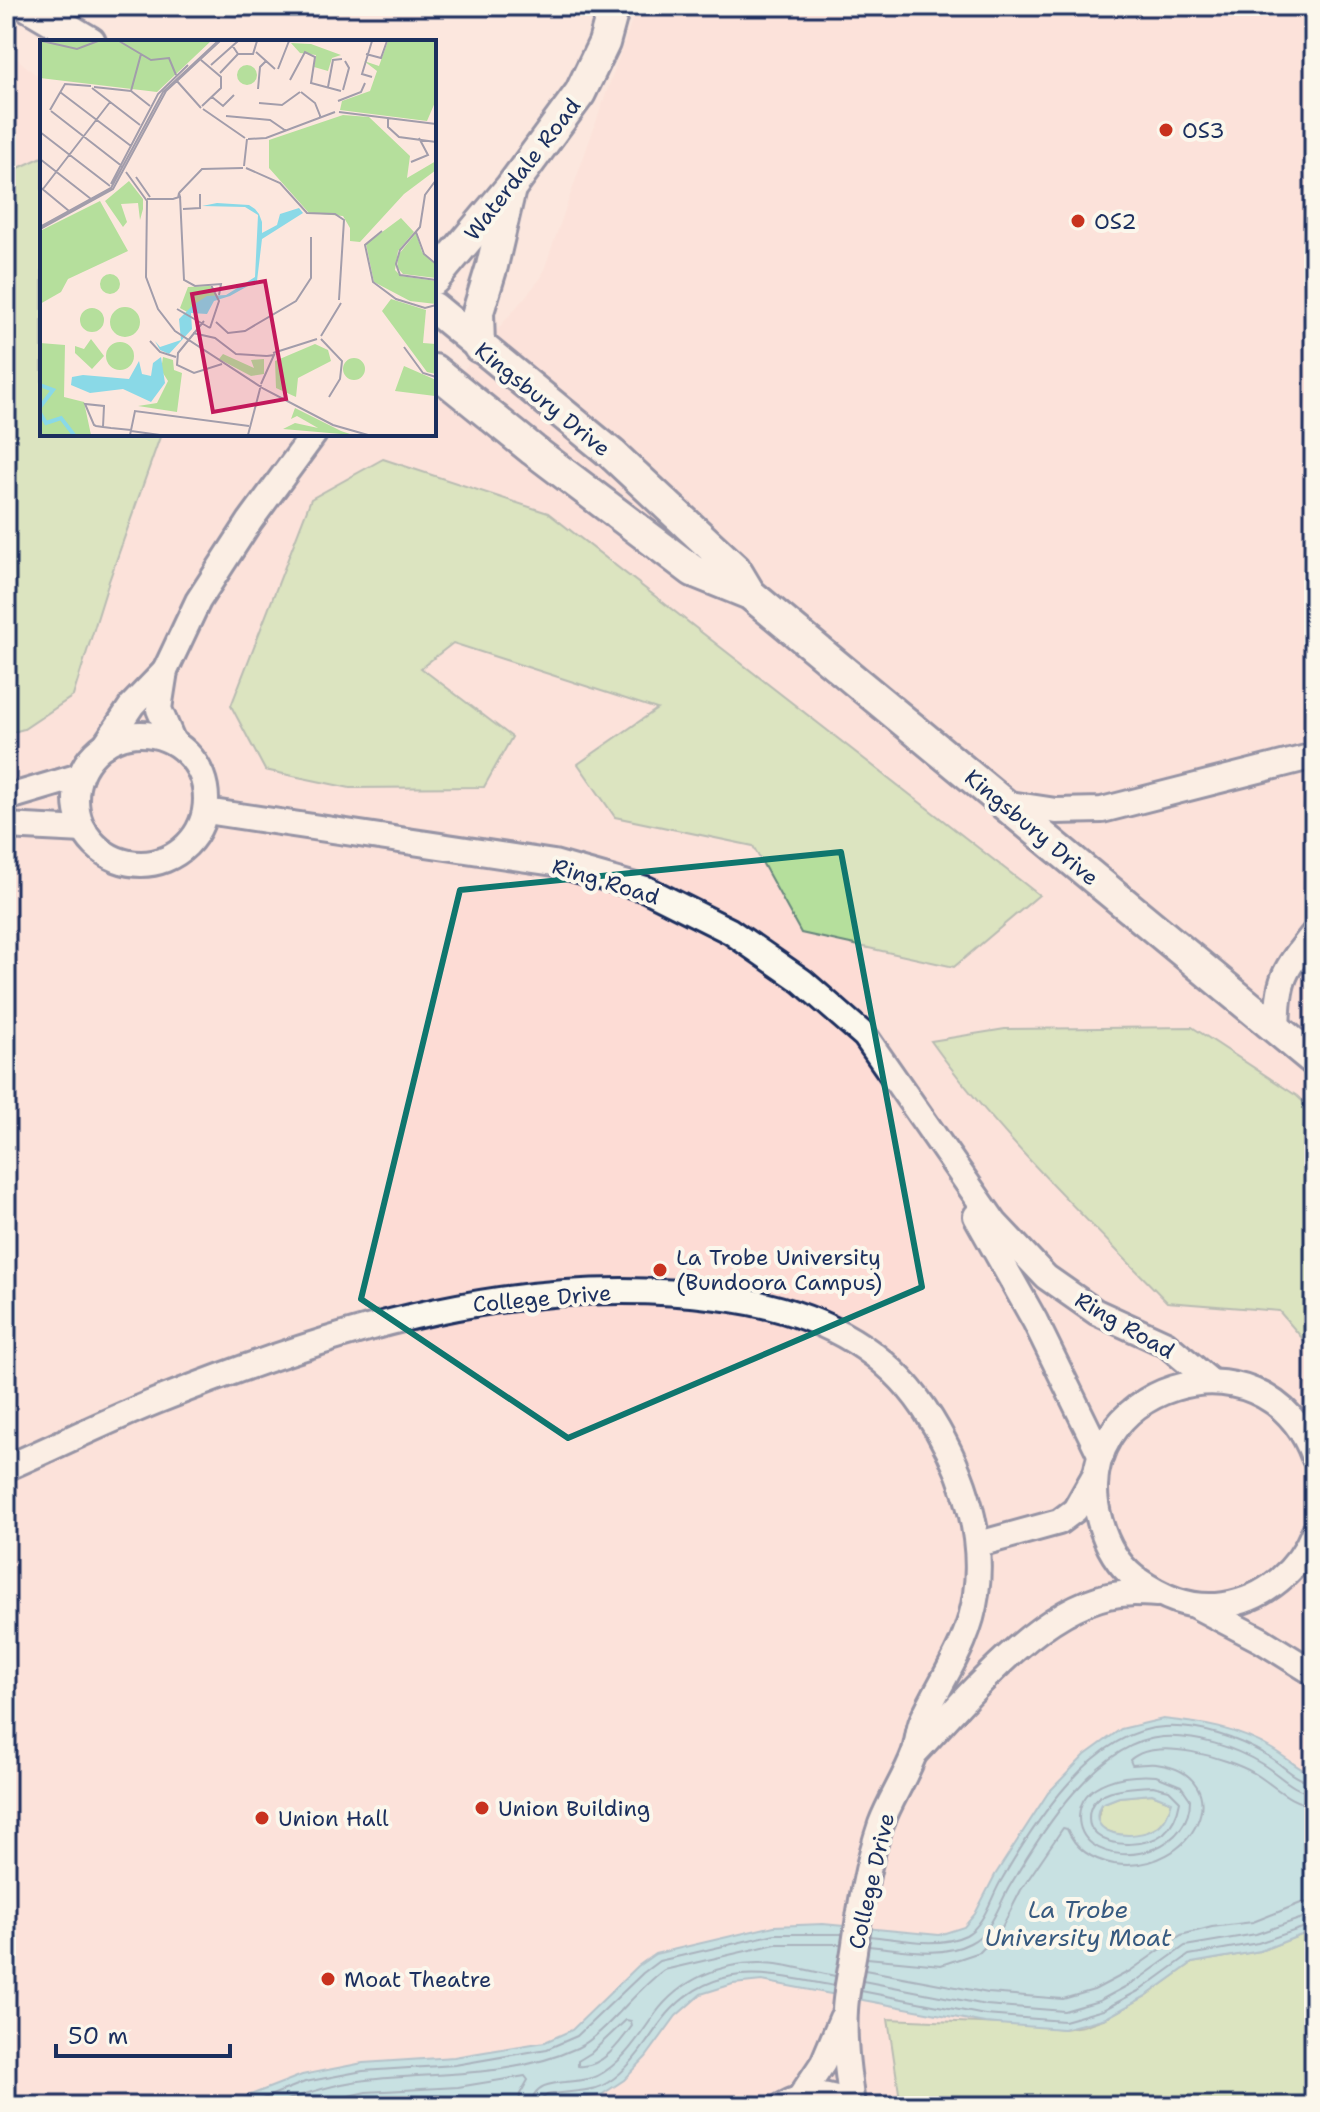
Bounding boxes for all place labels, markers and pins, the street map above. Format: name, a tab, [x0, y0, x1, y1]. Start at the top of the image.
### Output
place label: OS3	[1182, 116, 1225, 145]
marker: OS3	[1157, 121, 1175, 139]
place label: OS2	[1094, 207, 1137, 236]
marker: OS2	[1069, 212, 1087, 230]
place label: La Trobe University (Bundoora Campus)	[676, 1243, 882, 1297]
marker: La Trobe University (Bundoora Campus)	[651, 1261, 669, 1279]
place label: Union Building	[498, 1794, 650, 1823]
marker: Union Building	[473, 1799, 491, 1817]
place label: Union Hall	[278, 1804, 389, 1833]
marker: Union Hall	[253, 1809, 271, 1827]
place label: Moat Theatre	[344, 1965, 491, 1994]
marker: Moat Theatre	[319, 1970, 337, 1988]

